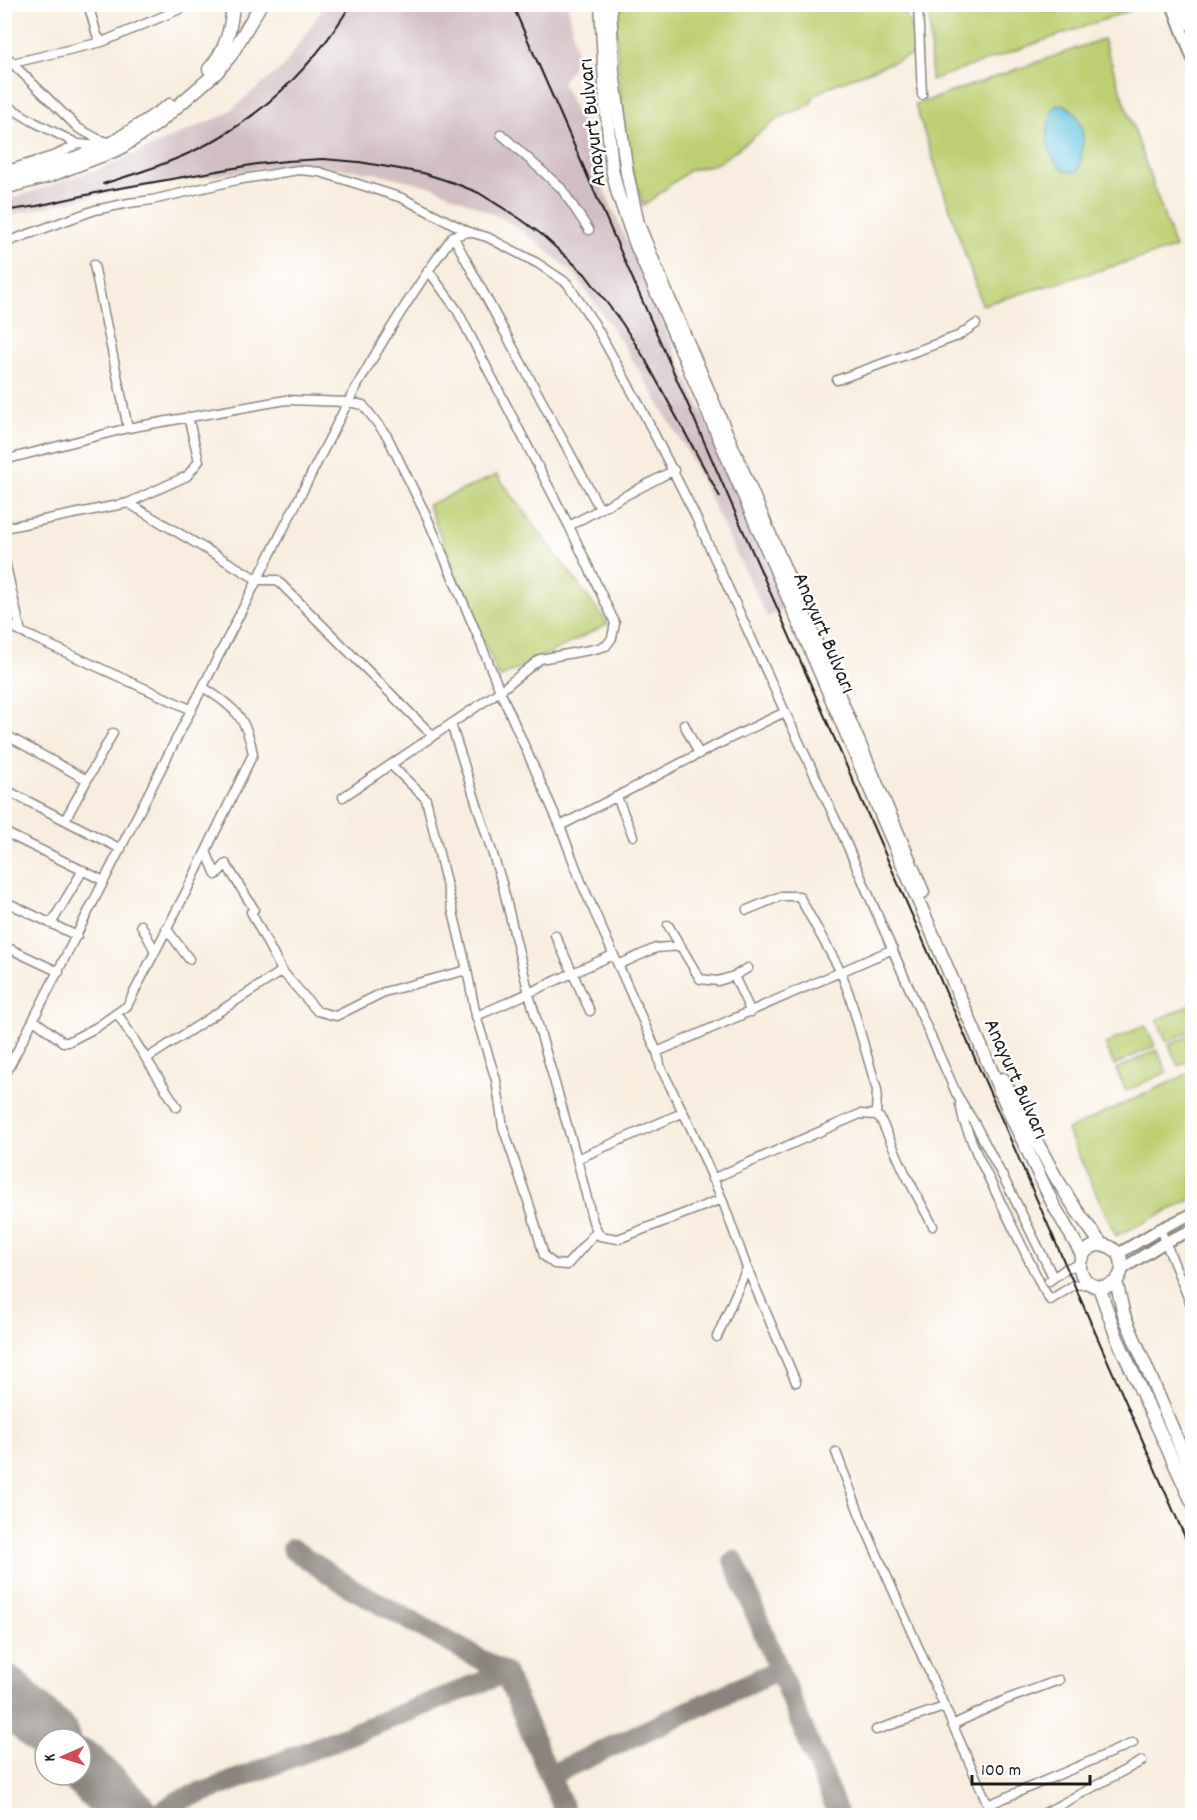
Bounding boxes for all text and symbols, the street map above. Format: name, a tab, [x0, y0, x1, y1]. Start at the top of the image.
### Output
street label: Anayurt Bulvarı	[571, 57, 616, 188]
street label: Anayurt Bulvarı	[783, 568, 862, 699]
street label: Anayurt Bulvarı	[974, 1014, 1055, 1145]
north arrow	[33, 1727, 93, 1787]
scale bar	[972, 1748, 1090, 1786]
text: K	[39, 1753, 62, 1762]
text: 100 m	[981, 1759, 1021, 1784]

